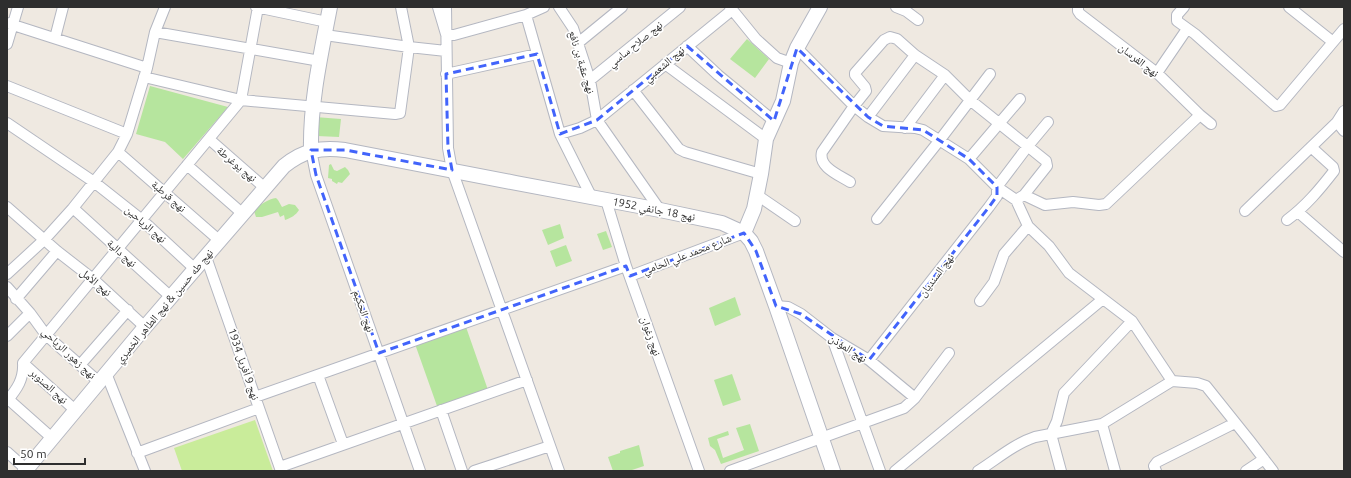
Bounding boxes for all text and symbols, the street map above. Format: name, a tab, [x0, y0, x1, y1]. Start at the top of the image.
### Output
street label: نهج صلاح ساسي	[605, 18, 666, 72]
street label: نهج عقبة بن نافع	[566, 29, 597, 95]
street label: نهج الفرسان	[1116, 41, 1161, 80]
street label: نهج الشعمبي	[641, 44, 688, 87]
street label: نهج يوغرطة	[214, 144, 259, 185]
street label: نهج قرطبة	[149, 178, 189, 215]
street label: نهج 18 جانفي 1952	[611, 195, 696, 226]
street label: نهج الرياحين	[122, 203, 169, 246]
street label: شارع محمد علي الحامي	[641, 232, 734, 279]
street label: نهج دالية	[104, 237, 139, 270]
street label: نهج طه حسين & نهج الطاهر الخميري	[113, 247, 217, 367]
street label: نهج السنديان	[916, 251, 957, 299]
street label: نهج الأمل	[77, 266, 114, 299]
street label: نهج الحكيم	[349, 288, 377, 334]
street label: نهج زغوان	[638, 315, 663, 358]
street label: نهج زهور الرياحي	[38, 325, 98, 383]
street label: نهج 9 أفريل 1934	[225, 326, 263, 402]
street label: نهج المؤذن	[826, 331, 869, 365]
street label: نهج الصنوبر	[26, 365, 70, 407]
scale bar	[14, 440, 85, 466]
text: 50 m	[20, 447, 47, 460]

